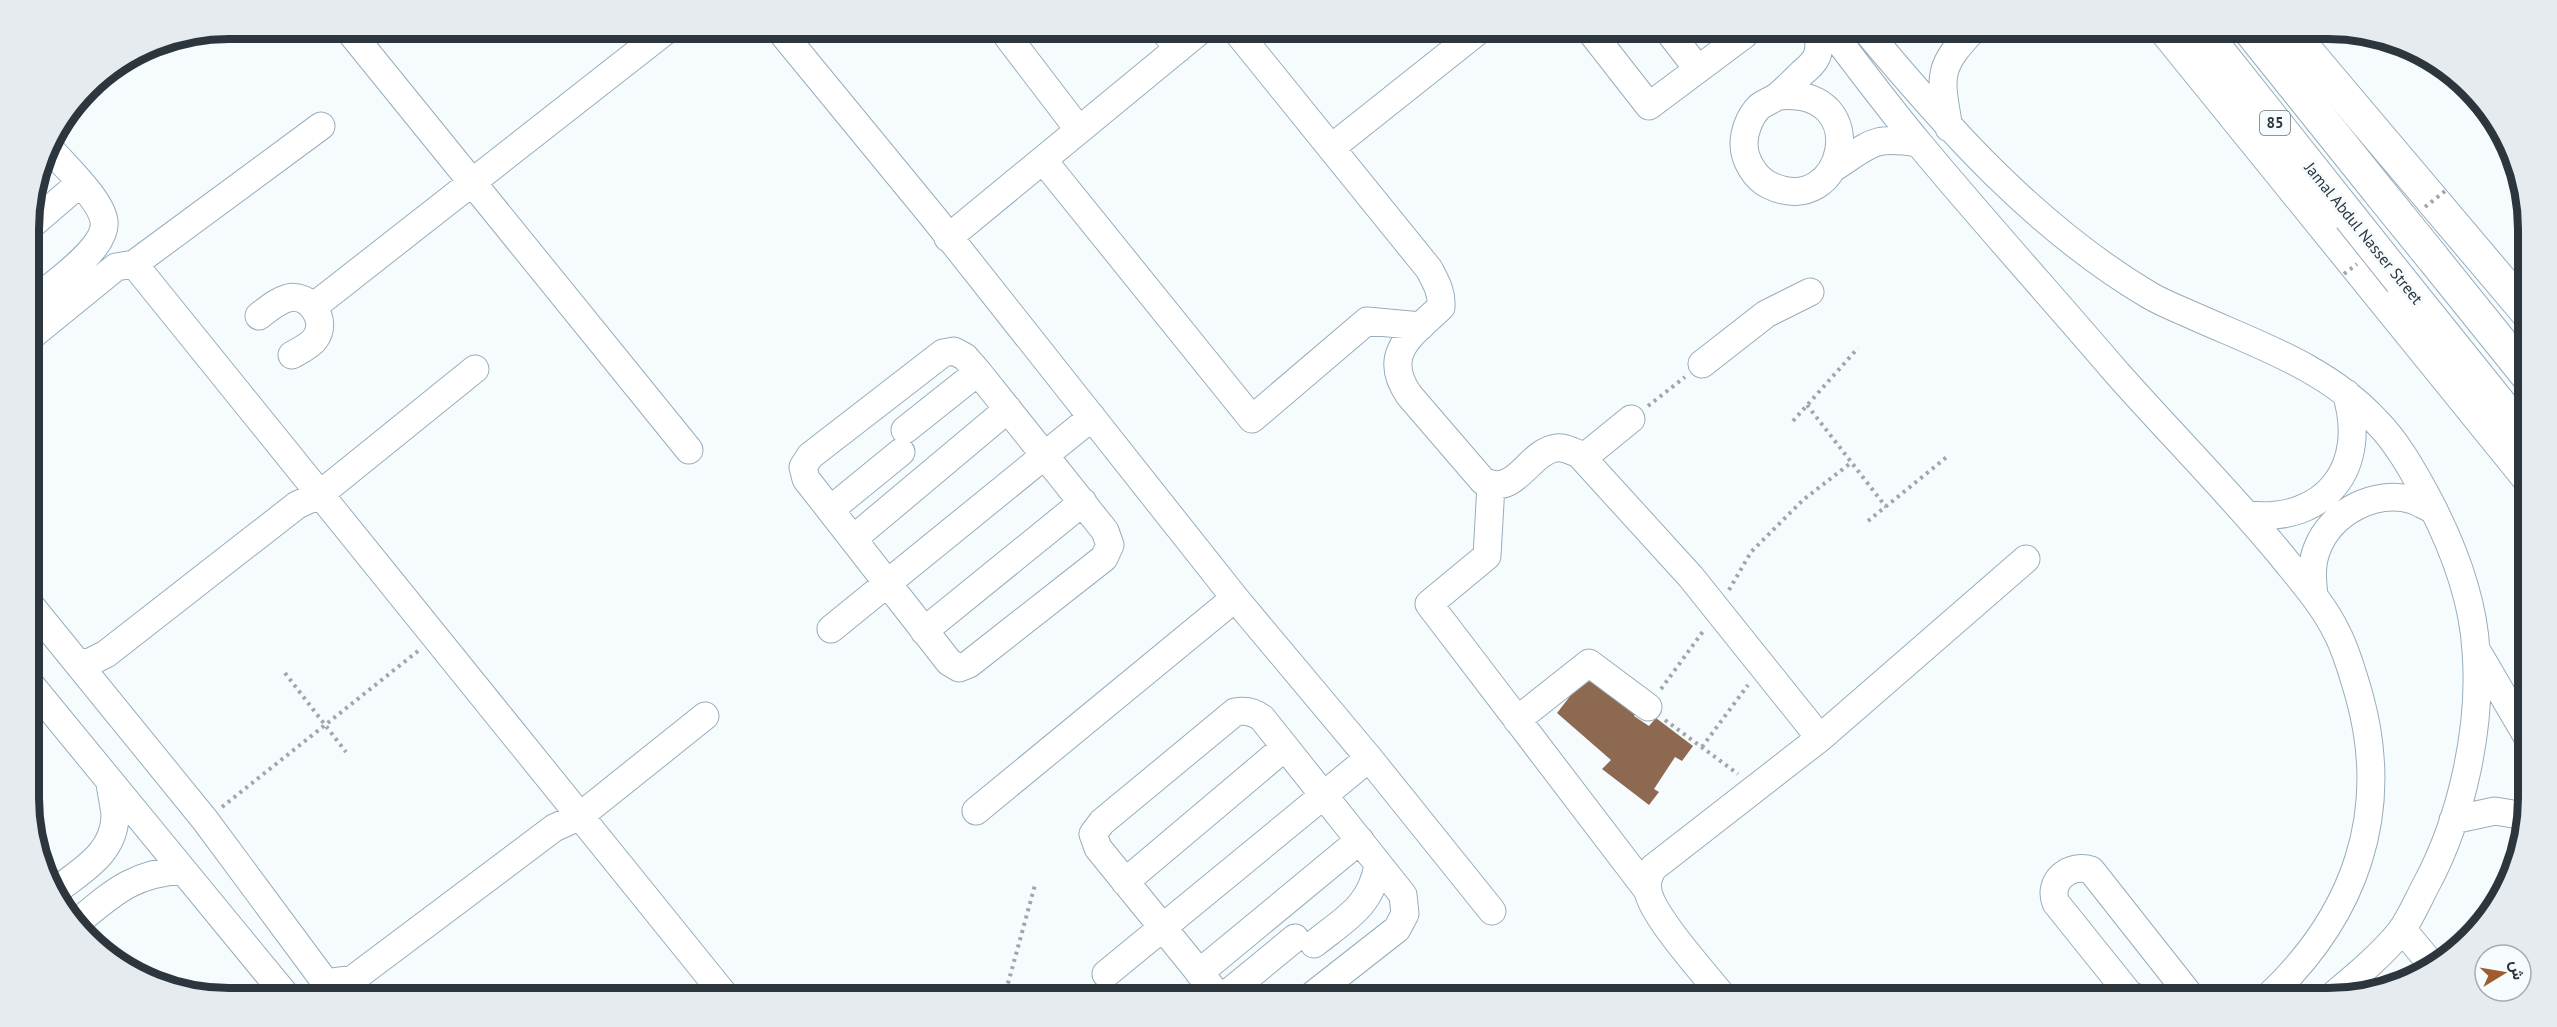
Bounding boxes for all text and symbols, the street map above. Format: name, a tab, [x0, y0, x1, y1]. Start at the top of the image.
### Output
road number: 85	[2260, 111, 2290, 135]
street label: Jamal Abdul Nasser Street	[2300, 157, 2428, 309]
north arrow	[2473, 943, 2533, 1003]
text: ش	[2506, 959, 2529, 981]

